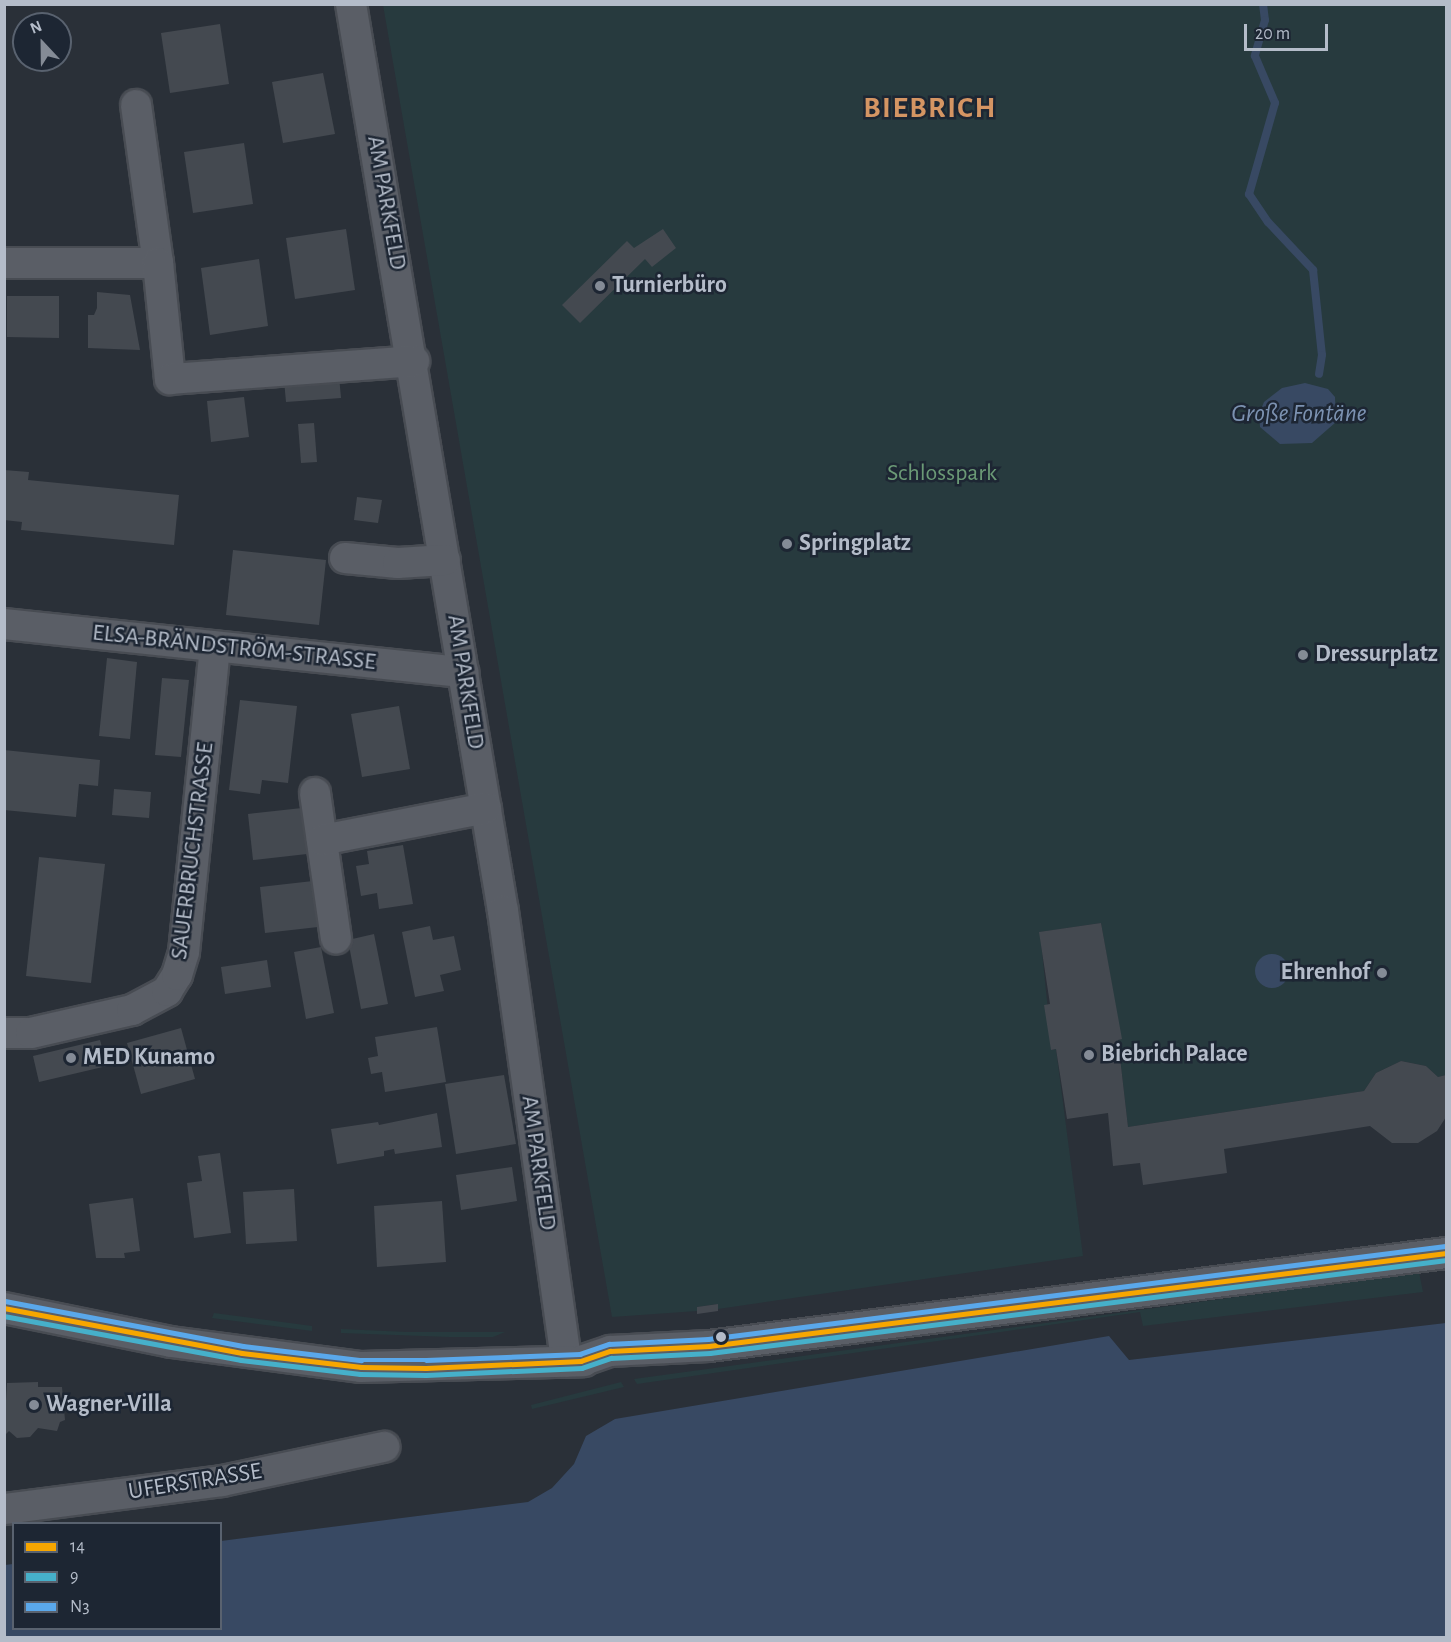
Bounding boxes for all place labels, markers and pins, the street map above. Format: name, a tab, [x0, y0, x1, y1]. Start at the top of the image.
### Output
place label: Turnierbüro	[612, 272, 727, 300]
marker: Turnierbüro	[593, 279, 607, 293]
place label: Springplatz	[799, 530, 911, 558]
marker: Springplatz	[780, 537, 794, 551]
place label: Dressurplatz	[1315, 641, 1438, 669]
marker: Dressurplatz	[1296, 648, 1310, 662]
place label: Ehrenhof	[1280, 959, 1370, 987]
marker: Ehrenhof	[1375, 966, 1389, 980]
place label: Biebrich Palace	[1101, 1041, 1248, 1069]
place label: MED Kunamo	[83, 1044, 215, 1072]
marker: Biebrich Palace	[1082, 1048, 1096, 1062]
marker: MED Kunamo	[64, 1051, 78, 1065]
unlabelled marker	[715, 1331, 727, 1343]
place label: Wagner-Villa	[46, 1391, 172, 1419]
marker: Wagner-Villa	[27, 1398, 41, 1412]

